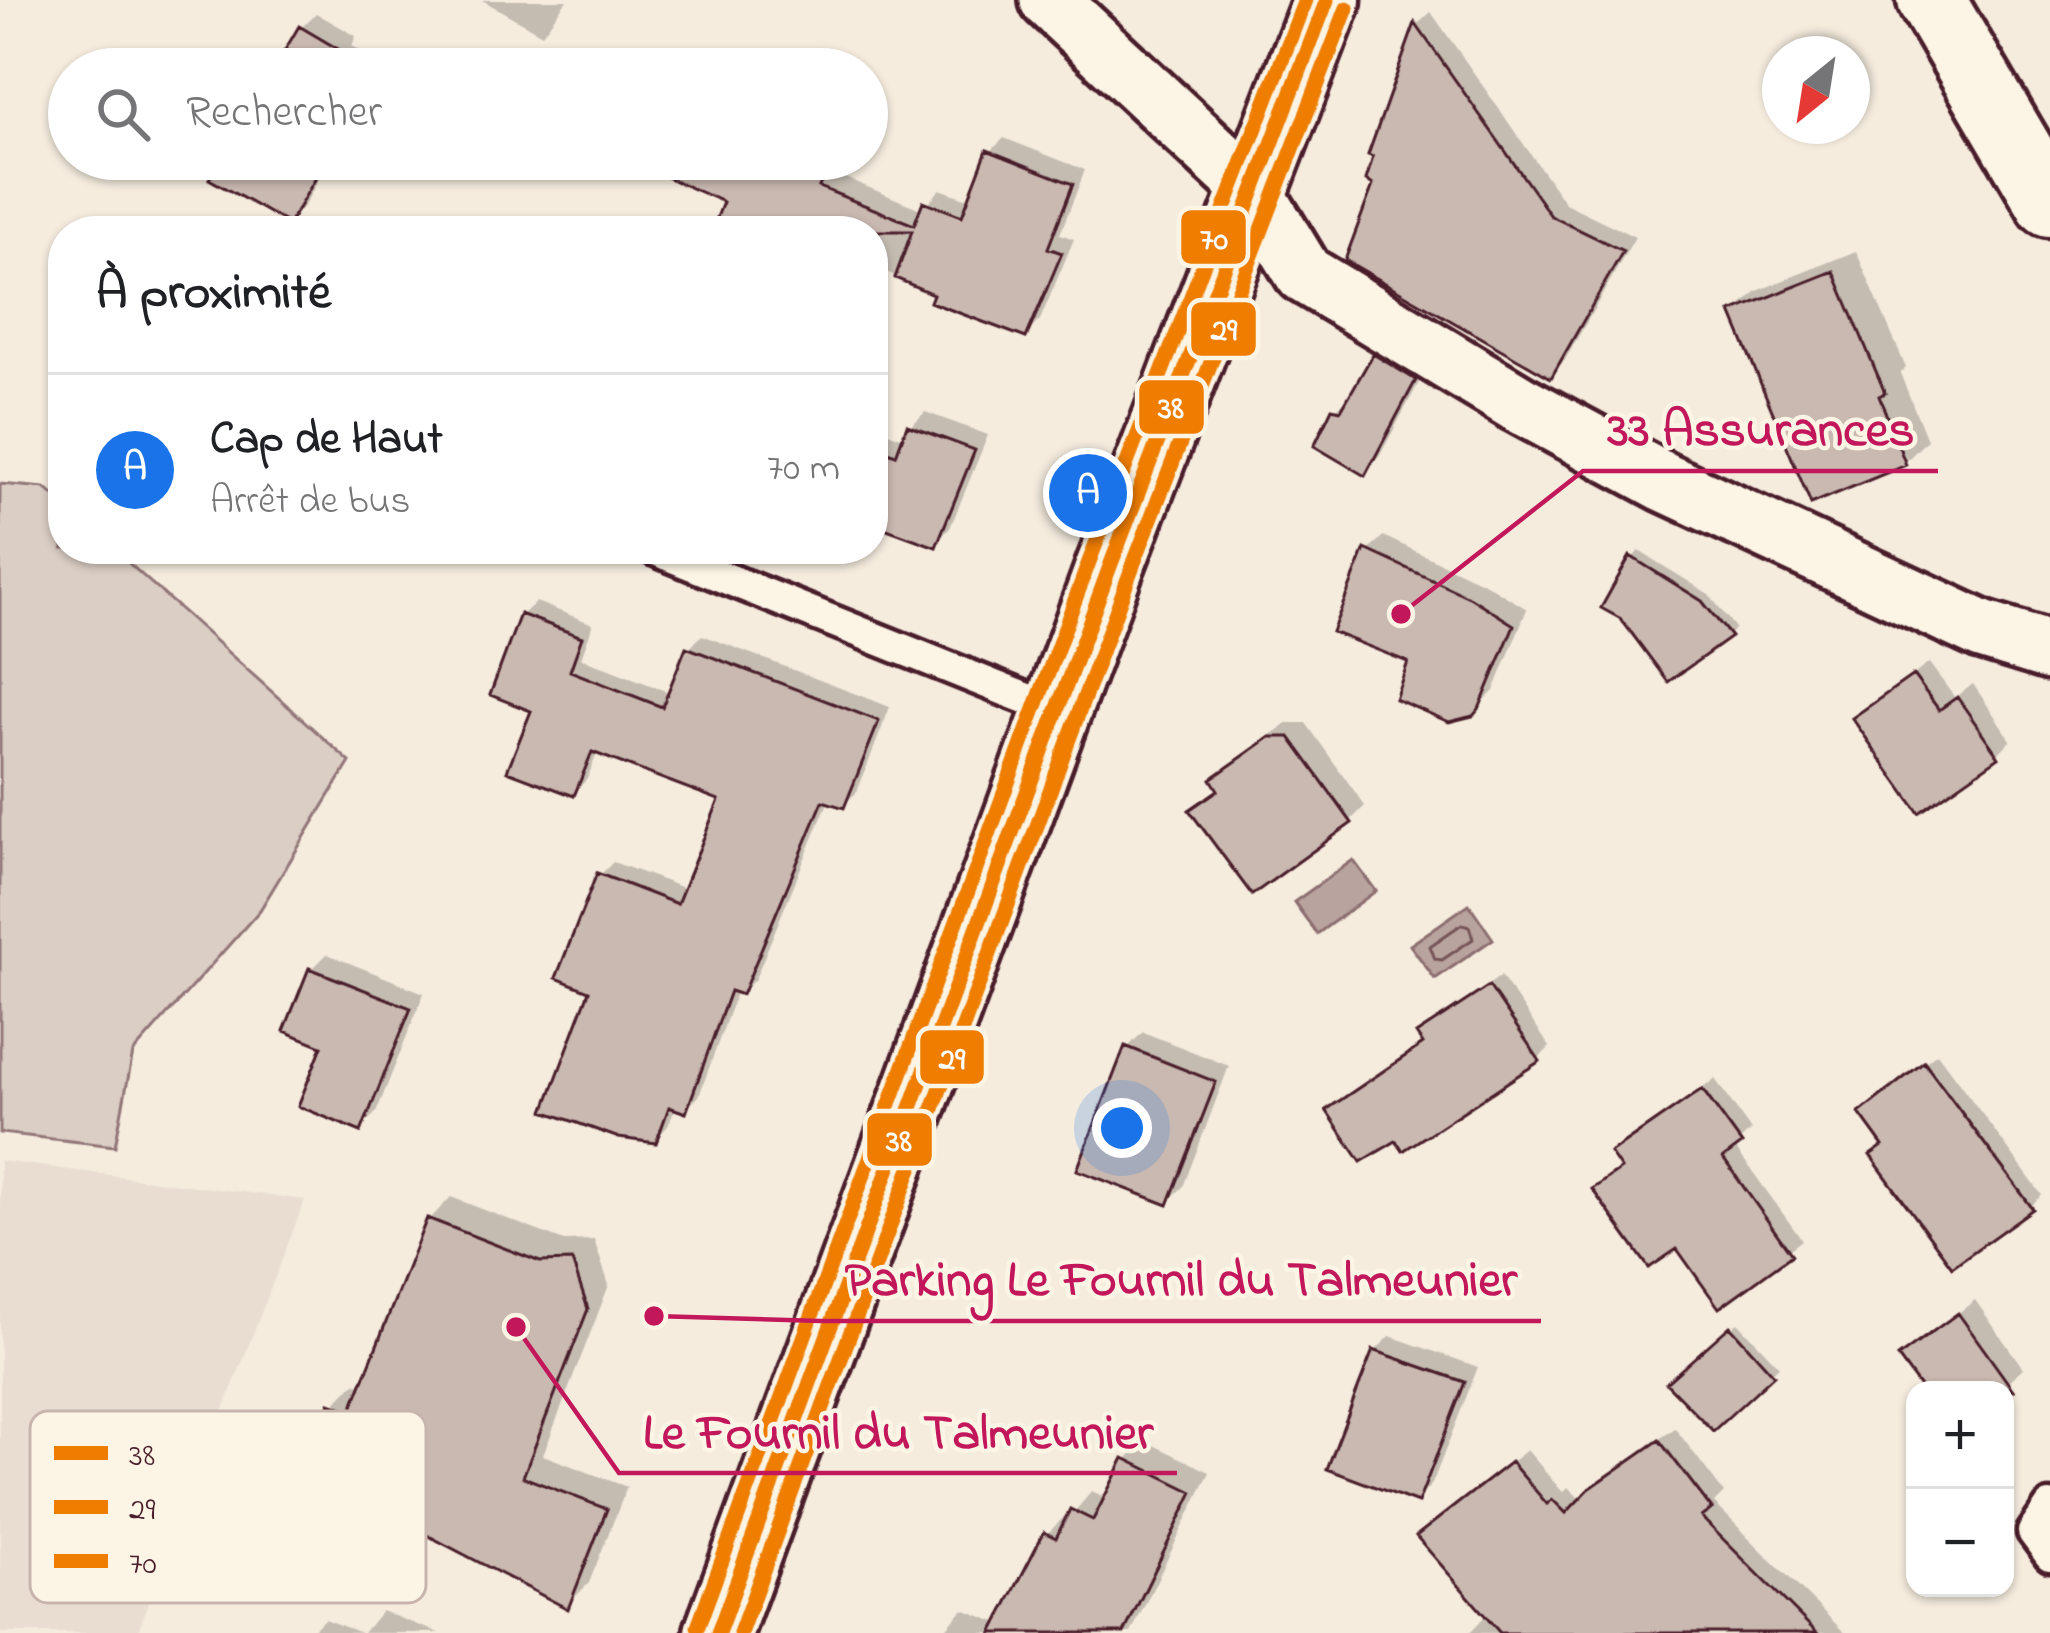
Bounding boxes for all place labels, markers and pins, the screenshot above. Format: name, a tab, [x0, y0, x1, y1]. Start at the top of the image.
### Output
callout: 33 Assurances	[1583, 384, 1938, 471]
pin: A	[1049, 448, 1127, 538]
callout: Parking Le Fournil du Talmeunier	[821, 1234, 1541, 1321]
callout: Le Fournil du Talmeunier	[619, 1386, 1177, 1473]

